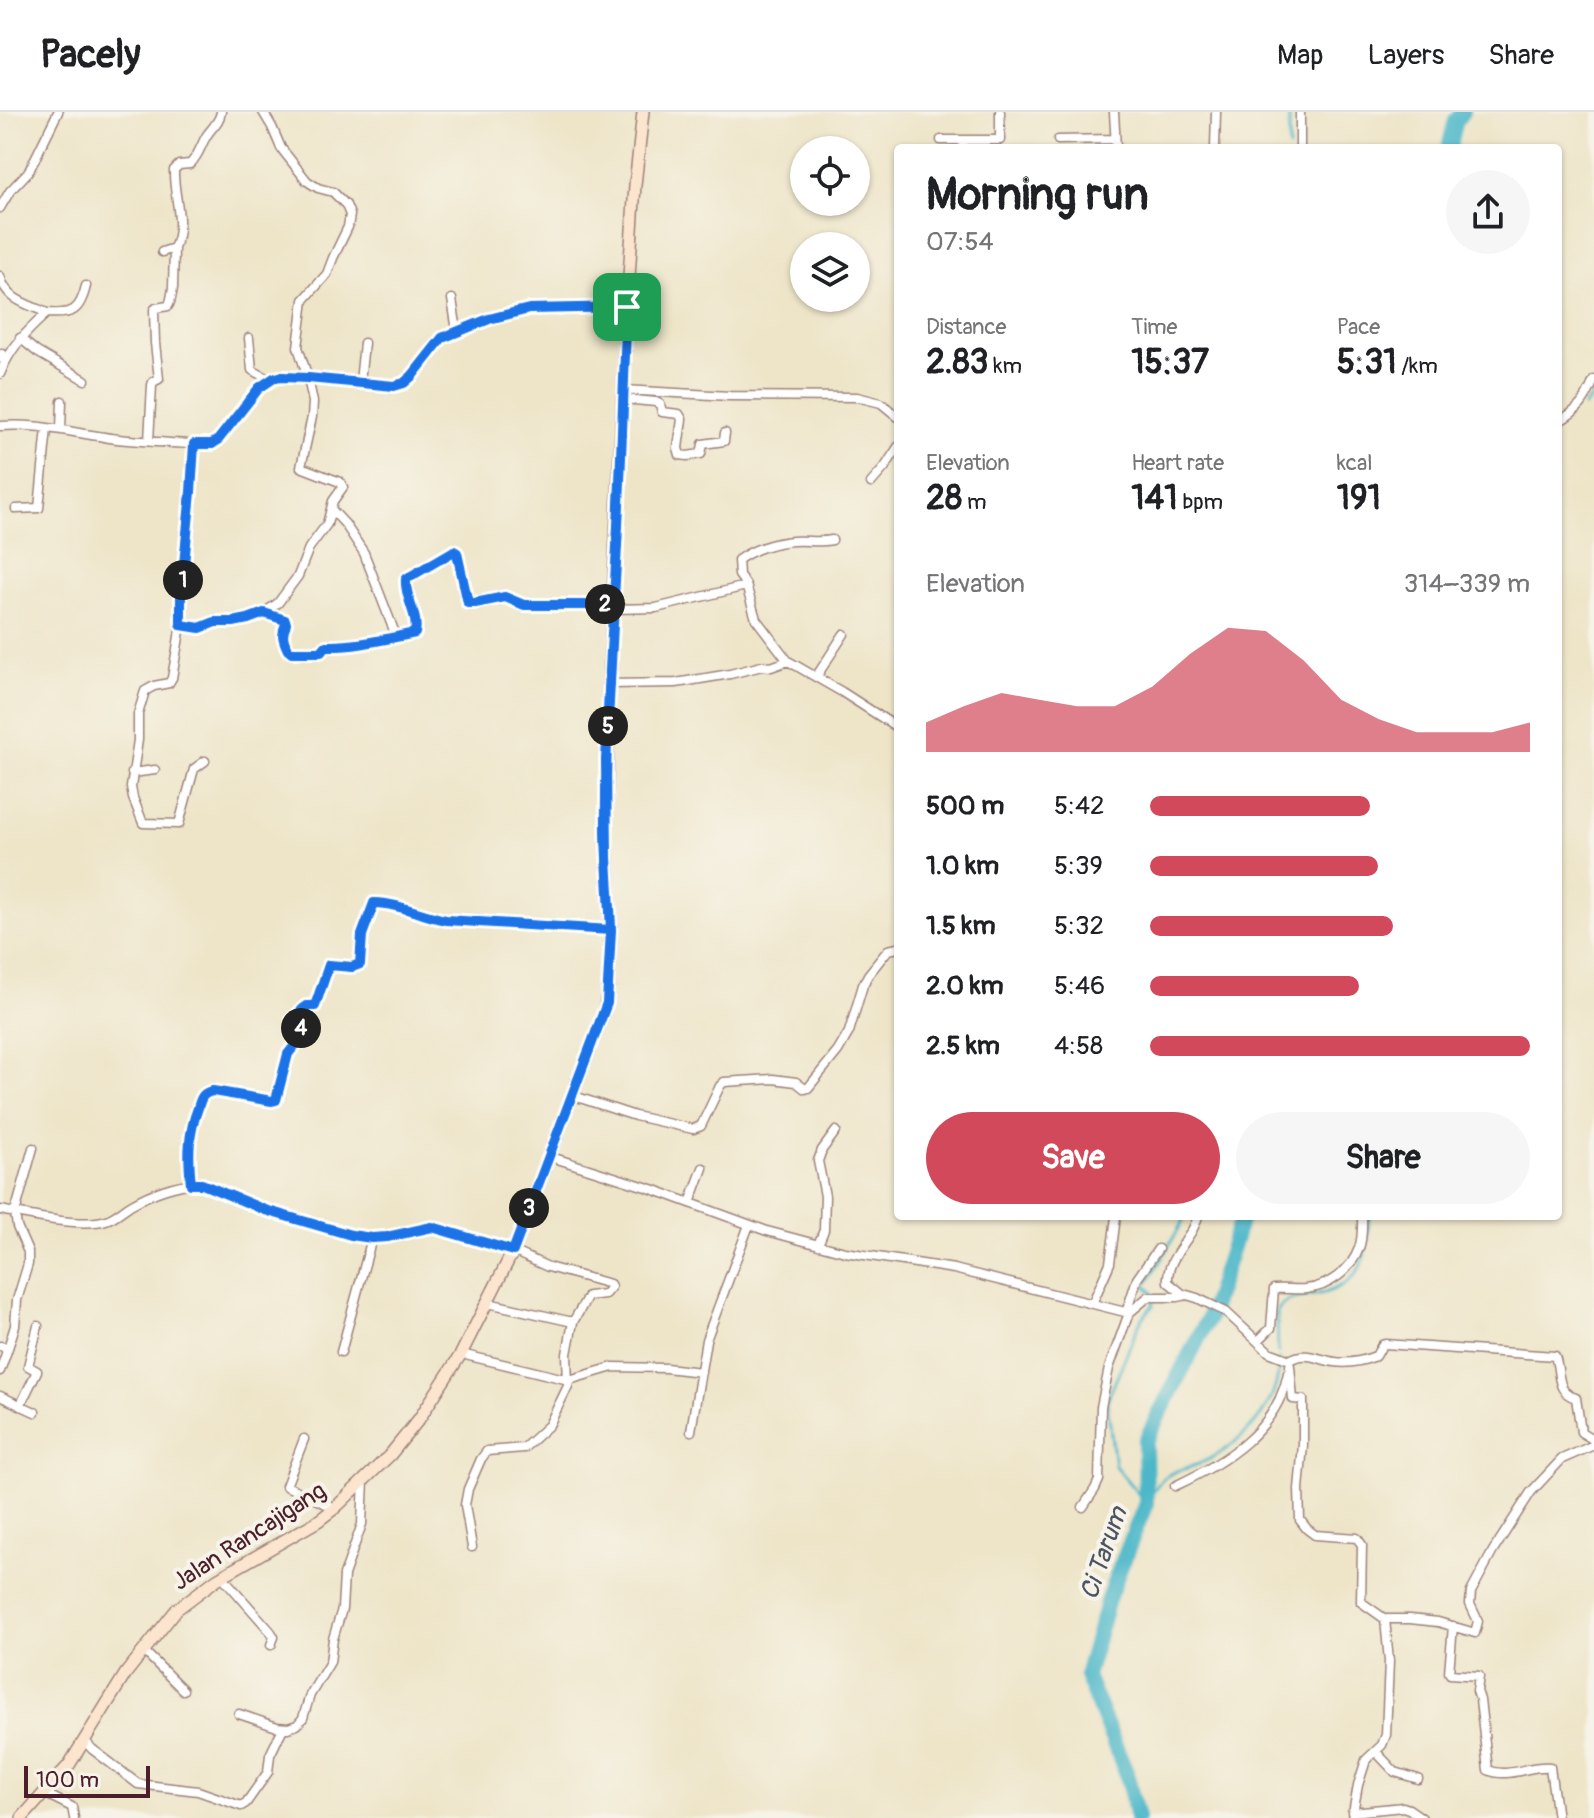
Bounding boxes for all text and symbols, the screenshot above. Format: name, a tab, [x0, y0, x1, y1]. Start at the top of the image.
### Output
text: Pacely	[40, 31, 140, 79]
text: Map	[1277, 38, 1323, 73]
text: Layers	[1367, 38, 1444, 73]
text: Share	[1488, 38, 1554, 73]
map controls	[790, 136, 870, 312]
button: locate	[790, 136, 870, 216]
text: Morning run	[926, 168, 1149, 223]
button: share	[1446, 170, 1530, 254]
text: 07:54	[926, 226, 994, 258]
button: layers	[790, 232, 870, 312]
pin	[593, 273, 661, 341]
icon: arrive	[605, 285, 649, 329]
text: Distance	[926, 313, 1006, 341]
text: Time	[1131, 313, 1177, 341]
text: Pace	[1337, 313, 1380, 341]
text: 2.83	[926, 341, 989, 384]
text: 15:37	[1131, 341, 1209, 384]
text: 5:31	[1337, 341, 1396, 384]
text: km	[989, 352, 1022, 380]
text: /km	[1396, 352, 1438, 380]
text: Elevation	[926, 449, 1010, 477]
text: Heart rate	[1131, 449, 1224, 477]
text: kcal	[1337, 449, 1372, 477]
text: 28	[926, 477, 962, 520]
text: 141	[1131, 477, 1178, 520]
text: 191	[1337, 477, 1381, 520]
text: m	[962, 488, 986, 516]
text: bpm	[1178, 488, 1223, 516]
pin: 1	[163, 560, 203, 600]
text: 1	[179, 566, 187, 594]
text: Elevation	[926, 568, 1025, 600]
text: 314–339 m	[1404, 568, 1530, 600]
pin: 2	[585, 584, 625, 624]
text: 2	[599, 590, 611, 618]
pin: 5	[588, 706, 628, 746]
text: 5	[602, 712, 614, 740]
text: 500 m	[926, 790, 1004, 822]
text: 5:42	[1054, 790, 1105, 822]
text: 1.0 km	[926, 850, 999, 882]
text: 5:39	[1054, 850, 1103, 882]
text: 1.5 km	[926, 910, 996, 942]
text: 5:32	[1054, 910, 1104, 942]
text: 2.0 km	[926, 970, 1004, 1002]
text: 5:46	[1054, 970, 1105, 1002]
pin: 4	[281, 1008, 321, 1048]
text: 4	[295, 1014, 307, 1042]
text: 2.5 km	[926, 1030, 1000, 1062]
text: 4:58	[1054, 1030, 1103, 1062]
button: Save	[926, 1112, 1220, 1204]
button: Share	[1236, 1112, 1530, 1204]
pin: 3	[509, 1188, 549, 1228]
text: 3	[523, 1194, 535, 1222]
street label: Jalan Rancajigang	[167, 1476, 331, 1597]
water label: Ci Tarum	[1073, 1501, 1135, 1604]
scale bar	[24, 1762, 150, 1798]
text: 100 m	[36, 1766, 99, 1794]

